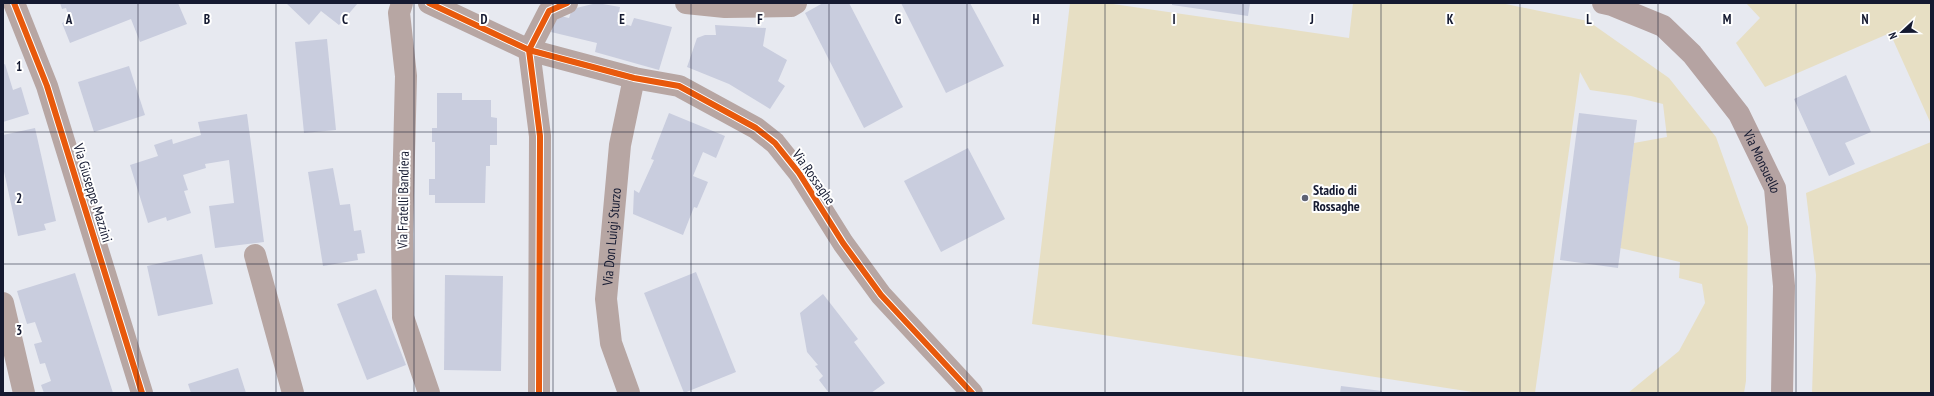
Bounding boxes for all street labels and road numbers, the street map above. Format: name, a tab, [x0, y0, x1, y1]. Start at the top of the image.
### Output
street label: Via Monsuello	[1739, 126, 1784, 194]
street label: Via Giuseppe Mazzini	[69, 140, 117, 245]
street label: Via Rossaghe	[788, 145, 840, 208]
street label: Via Fratelli Bandiera	[393, 151, 413, 250]
street label: Via Don Luigi Sturzo	[598, 187, 625, 287]

